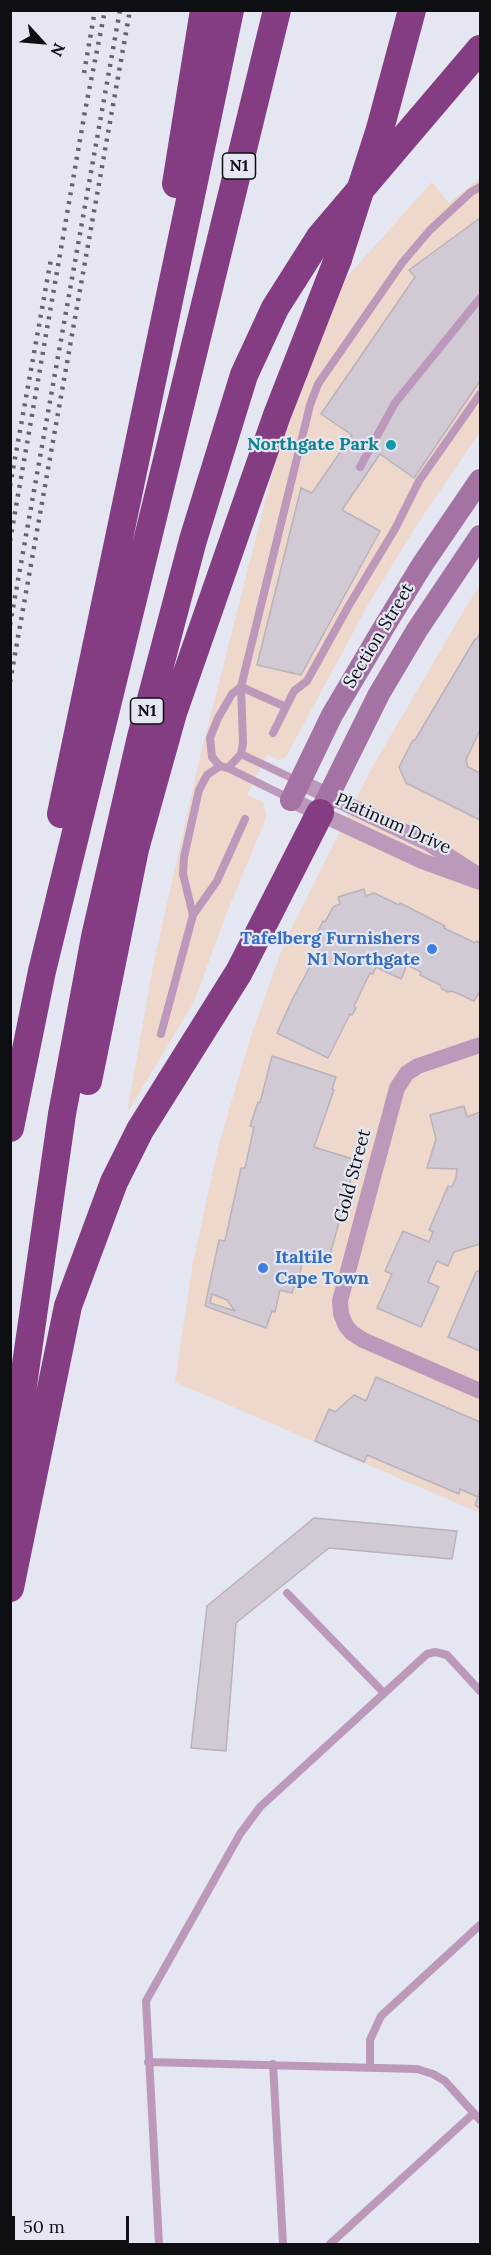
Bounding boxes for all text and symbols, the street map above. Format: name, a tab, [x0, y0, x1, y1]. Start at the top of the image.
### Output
north arrow	[12, 12, 72, 72]
text: N	[46, 40, 70, 60]
road number: N1	[222, 153, 256, 179]
place label: Northgate Park	[247, 434, 379, 456]
marker: Northgate Park	[384, 438, 398, 452]
street label: Section Street	[339, 580, 419, 692]
road number: N1	[130, 698, 164, 724]
street label: Platinum Drive	[332, 789, 454, 859]
place label: Tafelberg Furnishers N1 Northgate	[240, 928, 420, 970]
marker: Tafelberg Furnishers N1 Northgate	[425, 942, 439, 956]
street label: Gold Street	[330, 1127, 376, 1225]
place label: Italtile Cape Town	[275, 1247, 369, 1290]
marker: Italtile Cape Town	[256, 1261, 270, 1275]
scale bar	[15, 2204, 132, 2242]
text: 50 m	[23, 2215, 65, 2238]

